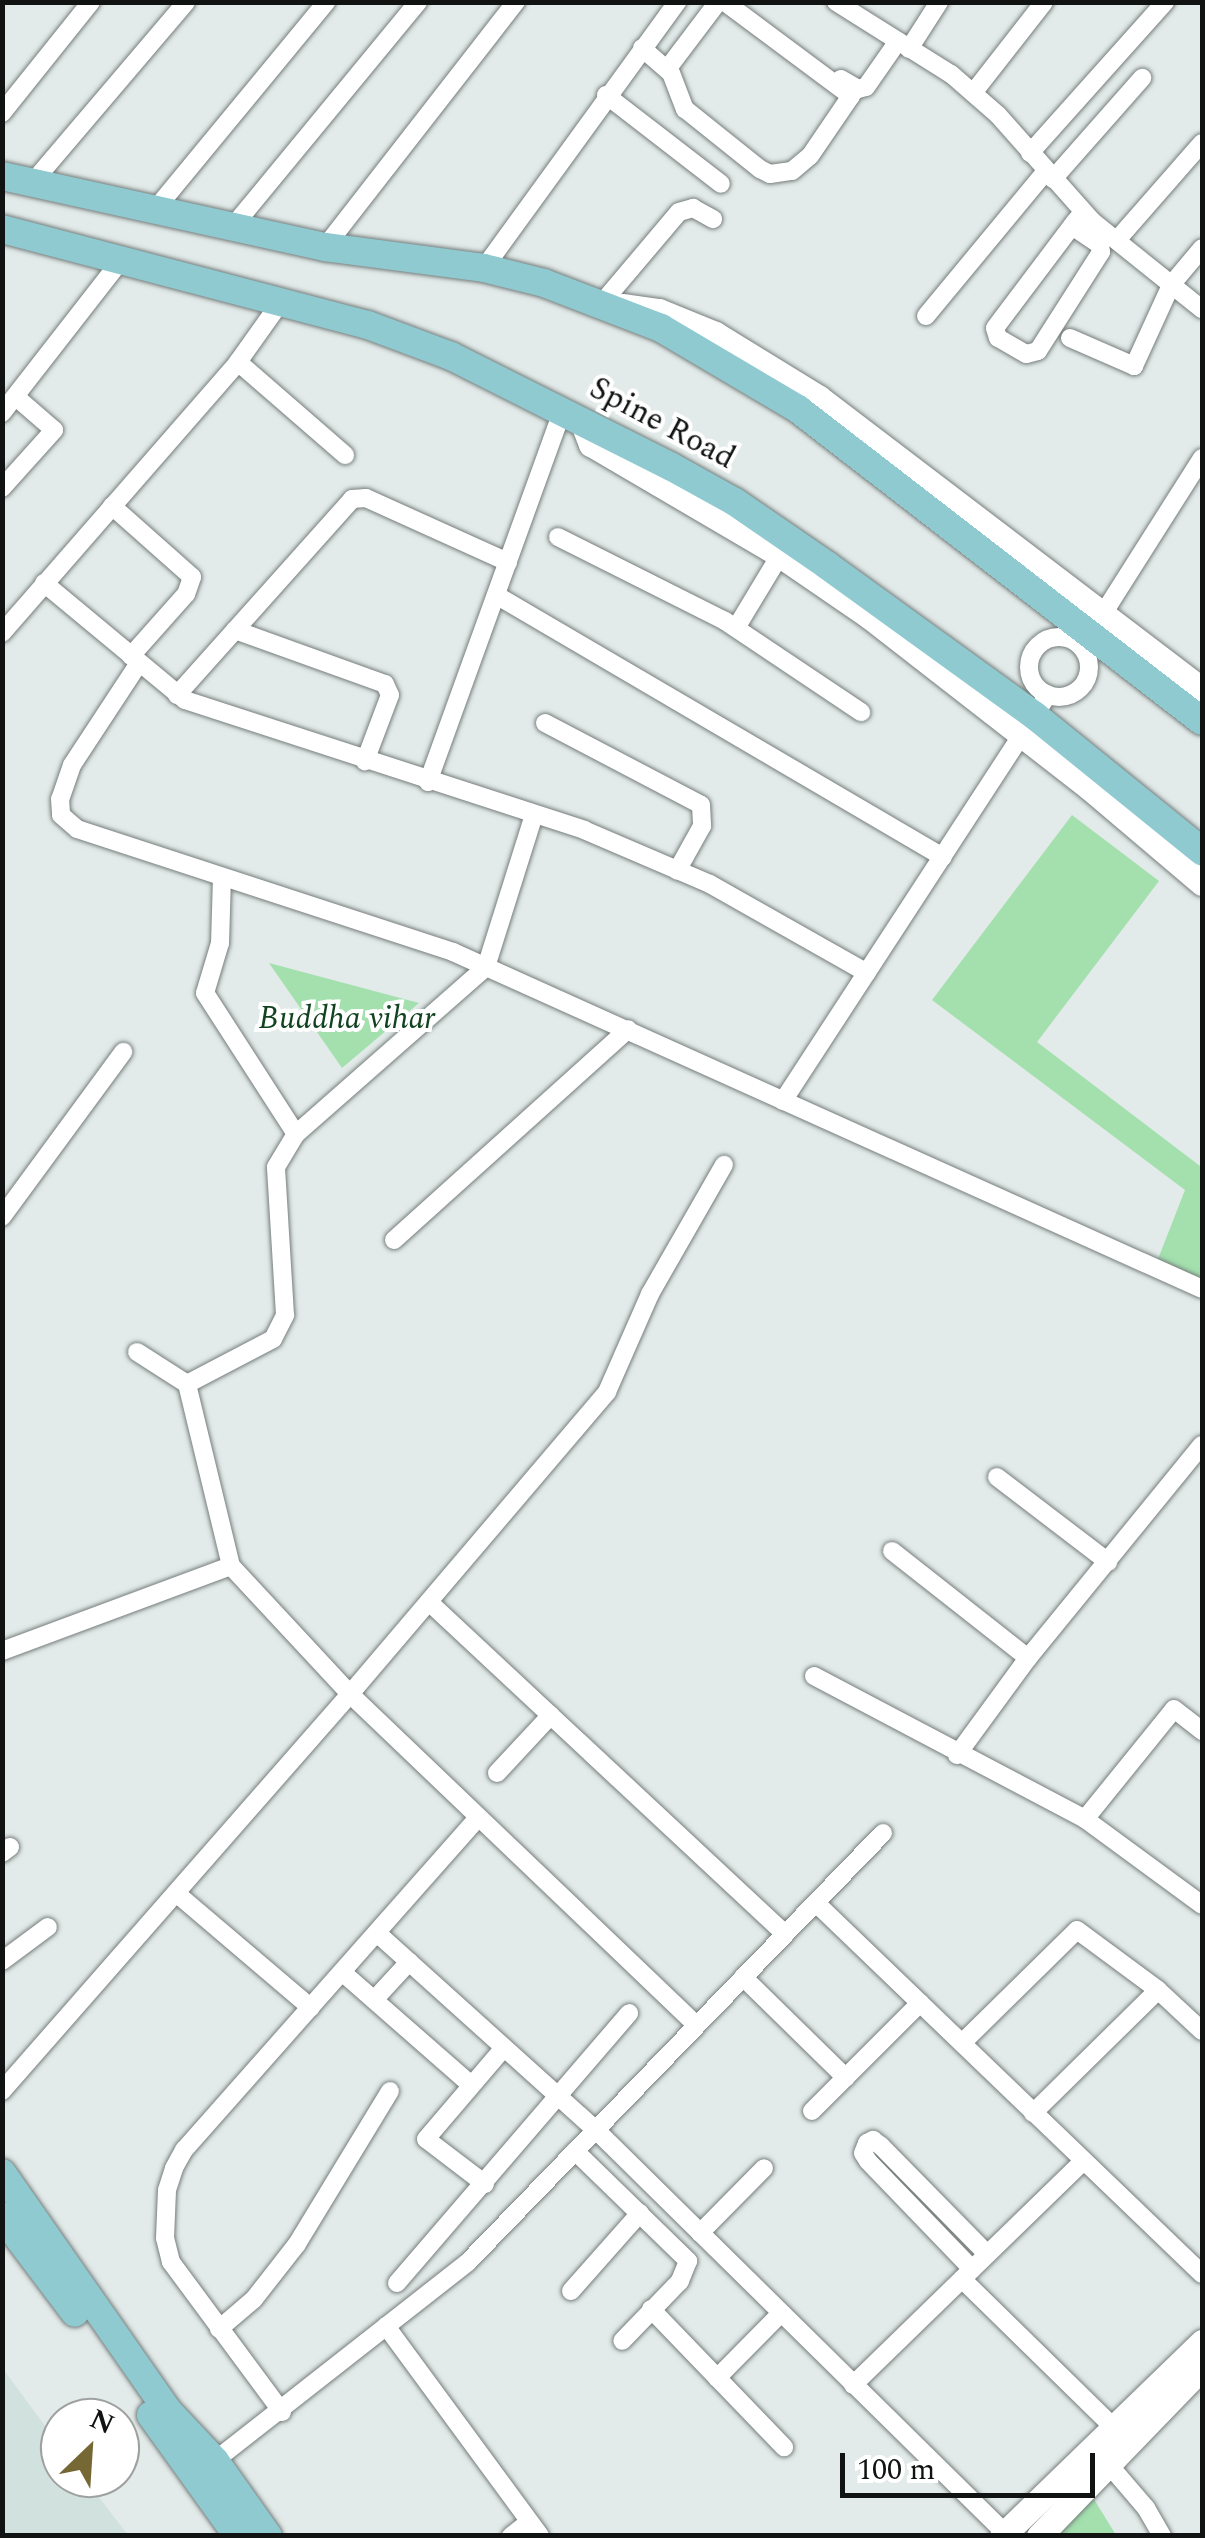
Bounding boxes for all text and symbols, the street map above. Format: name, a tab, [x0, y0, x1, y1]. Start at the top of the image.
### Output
street label: Spine Road	[583, 370, 741, 478]
park label: Buddha vihar	[259, 1000, 435, 1038]
north arrow	[40, 2398, 140, 2498]
text: N	[83, 2398, 121, 2446]
scale bar	[845, 2433, 1100, 2495]
text: 100 m	[857, 2447, 935, 2493]

